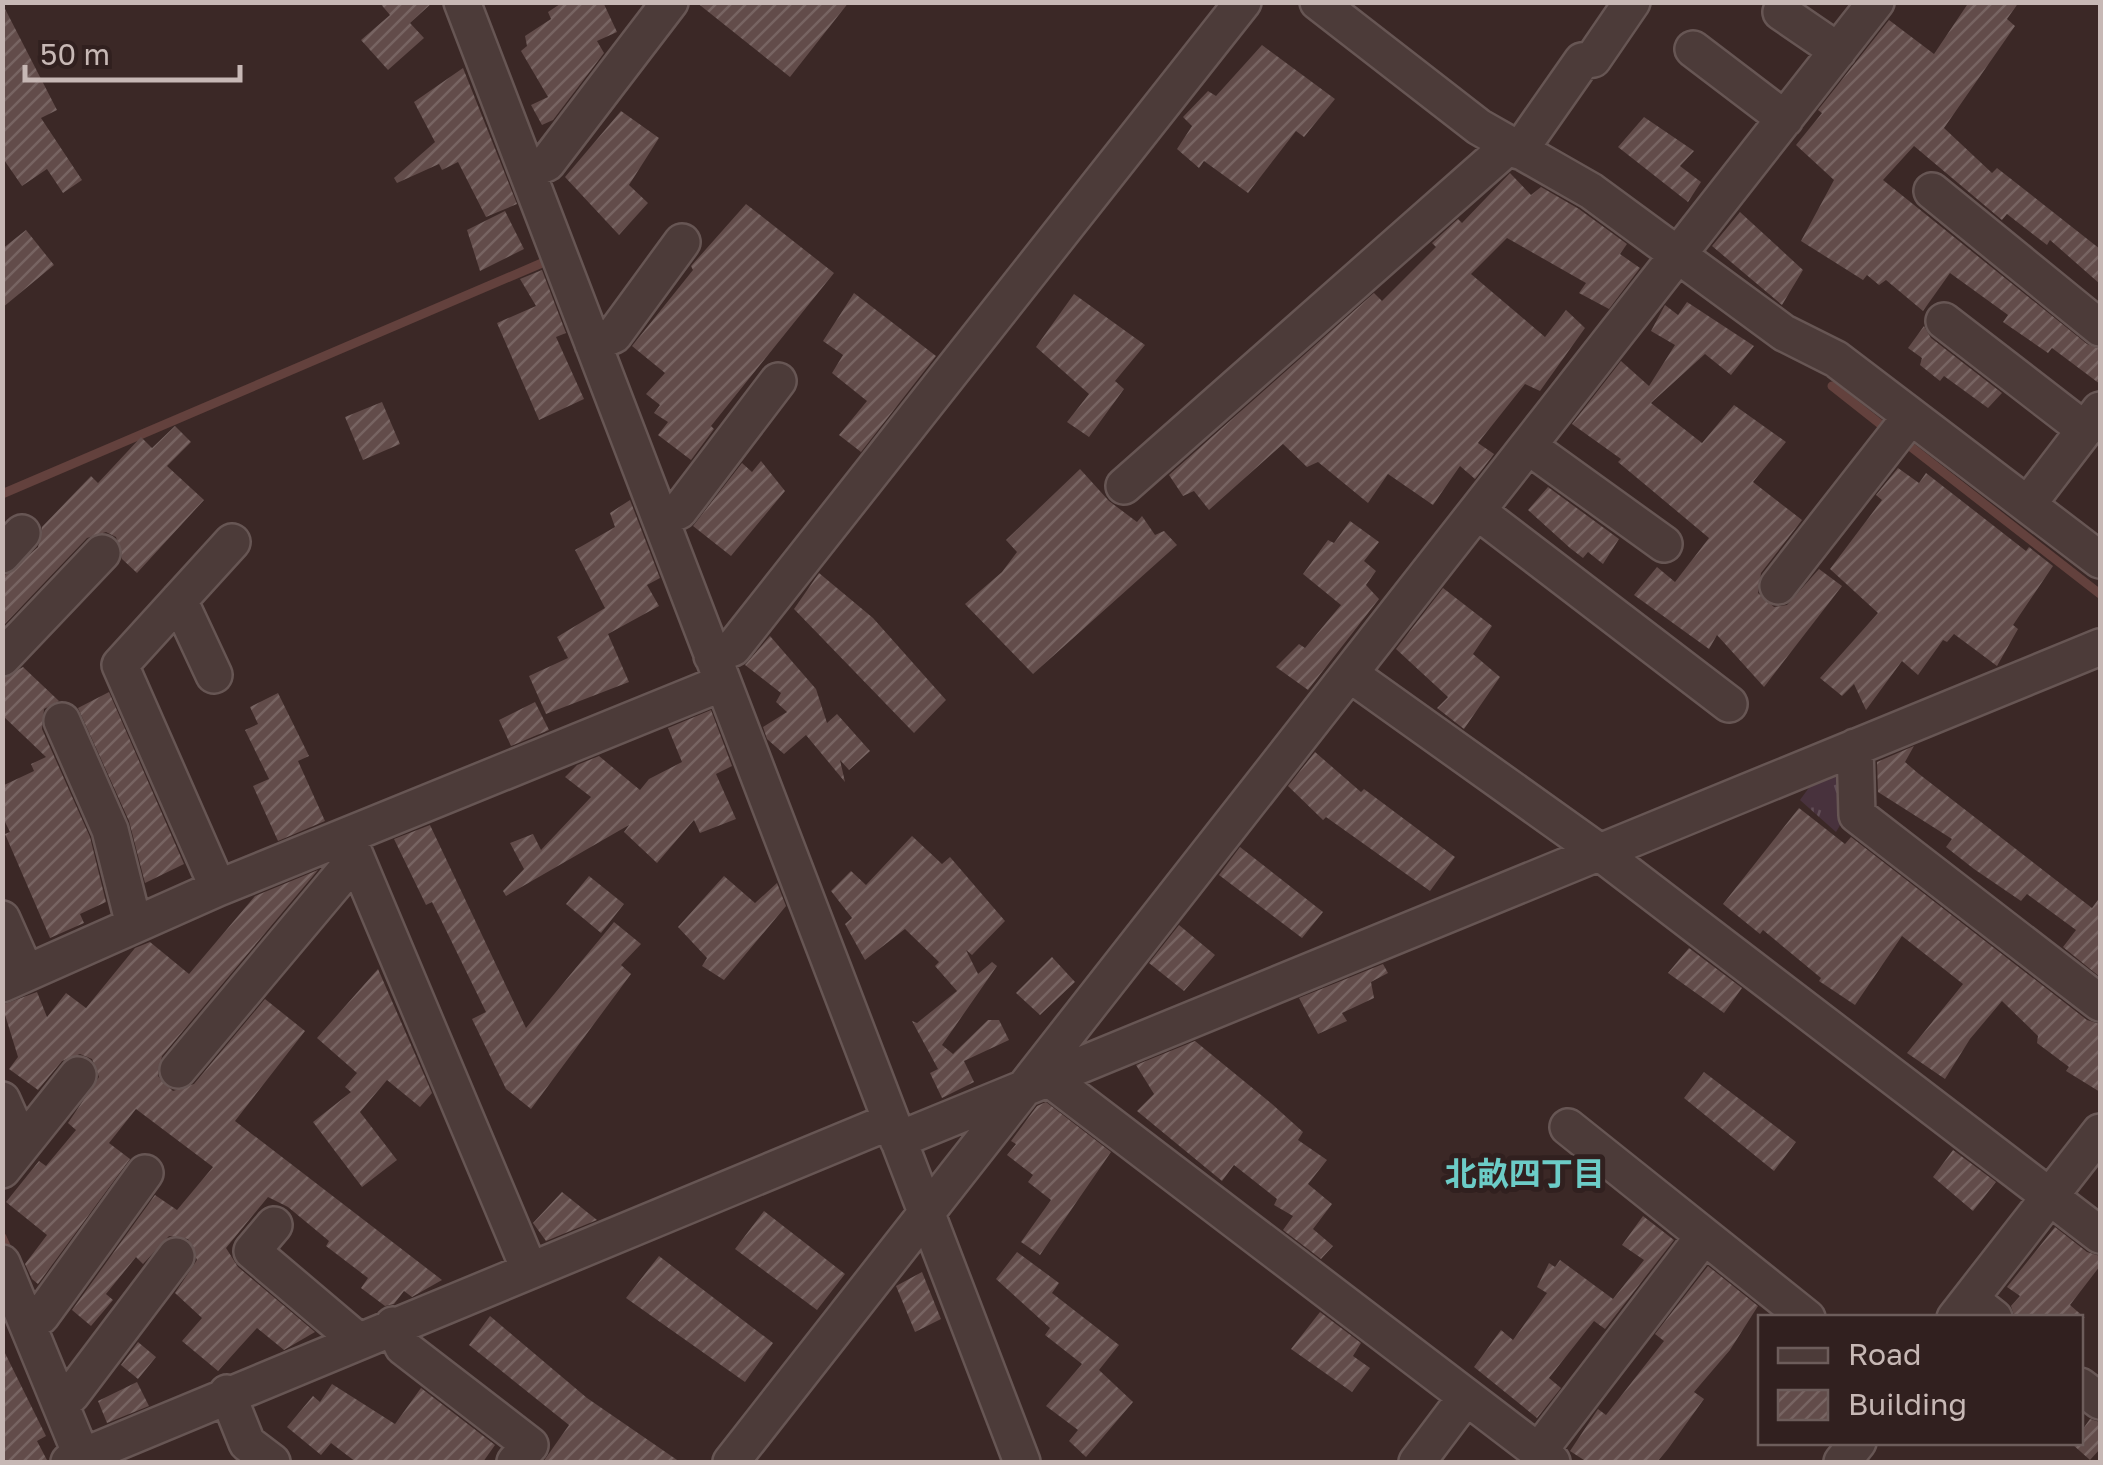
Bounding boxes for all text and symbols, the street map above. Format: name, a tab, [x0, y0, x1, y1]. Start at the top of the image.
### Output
scale bar	[25, 20, 240, 82]
text: 50 m	[40, 36, 110, 72]
district label: 北畝四丁目	[1445, 1154, 1605, 1192]
legend	[1758, 1315, 2083, 1445]
text: Road	[1848, 1336, 1922, 1372]
text: Building	[1848, 1386, 1967, 1422]

